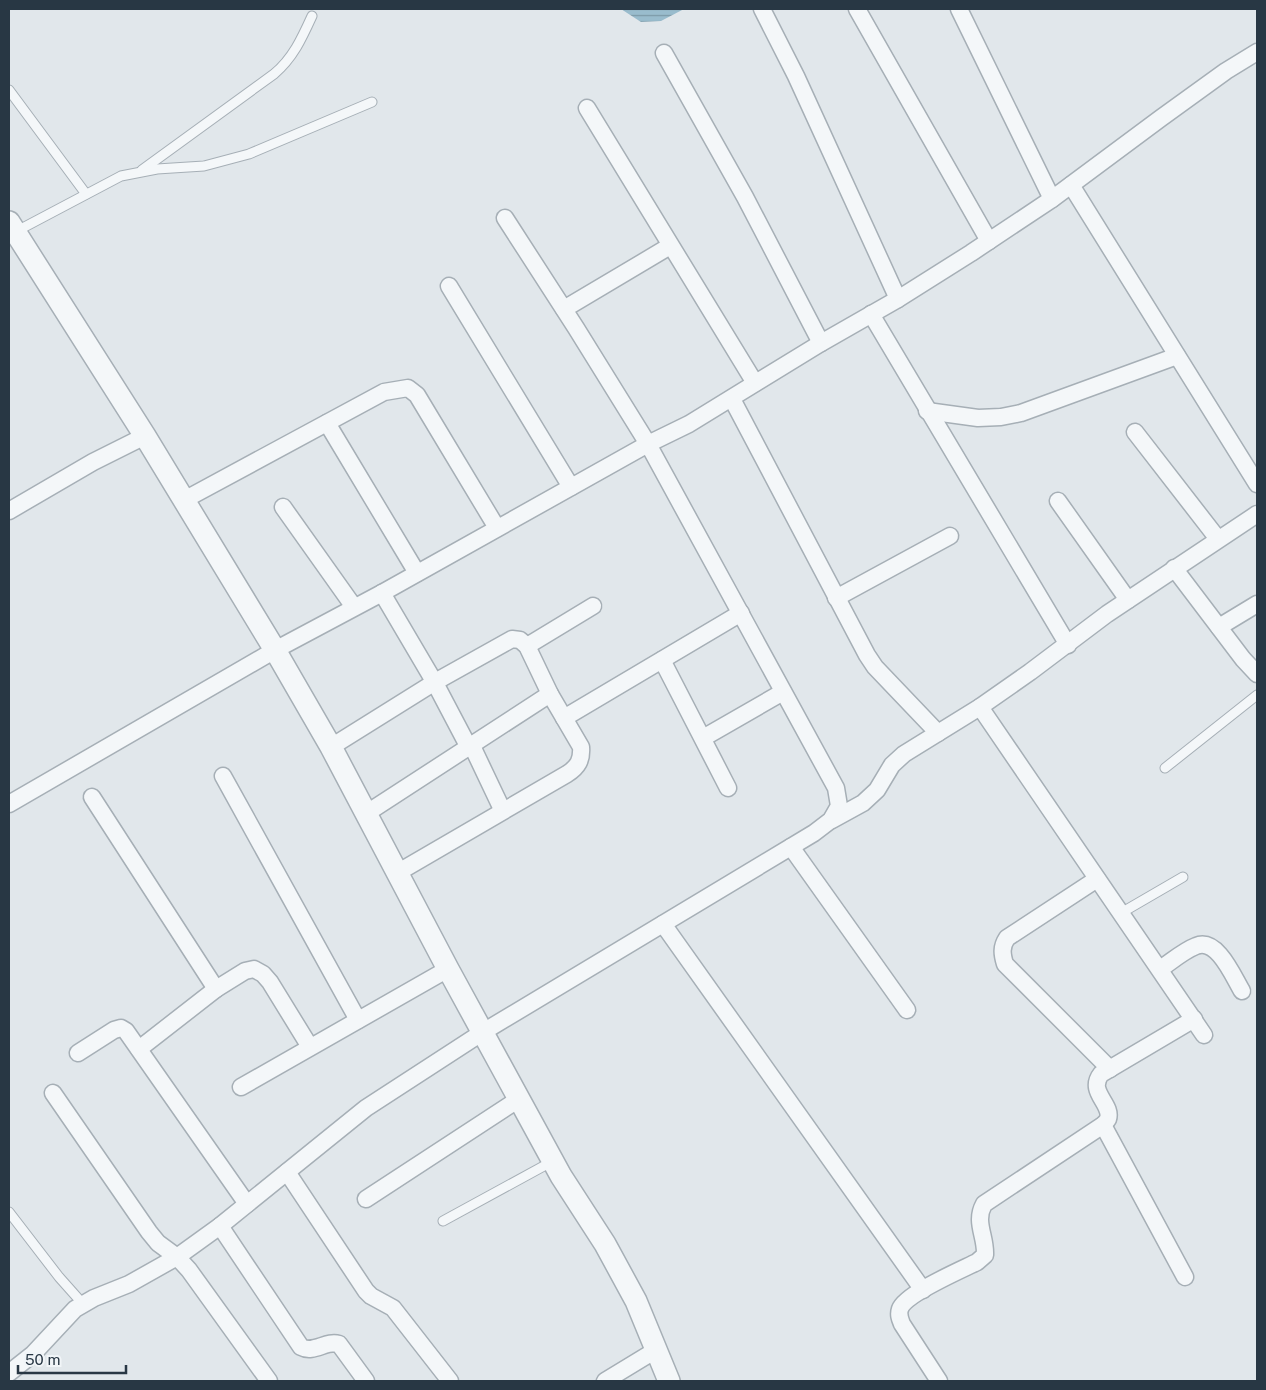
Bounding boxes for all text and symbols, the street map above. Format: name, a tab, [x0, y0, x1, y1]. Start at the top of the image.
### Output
scale bar	[18, 1342, 125, 1374]
text: 50 m	[25, 1351, 60, 1368]

